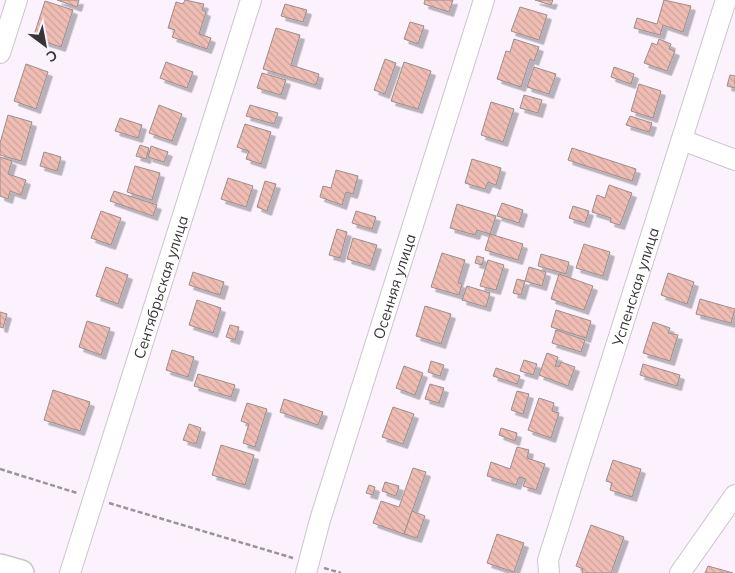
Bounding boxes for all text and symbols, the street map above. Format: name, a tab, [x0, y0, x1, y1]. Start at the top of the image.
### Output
north arrow	[20, 20, 70, 70]
text: С	[43, 46, 61, 66]
street label: Сентябрьская улица	[129, 213, 192, 361]
street label: Успенская улица	[607, 225, 663, 349]
street label: Осенняя улица	[368, 231, 419, 341]

